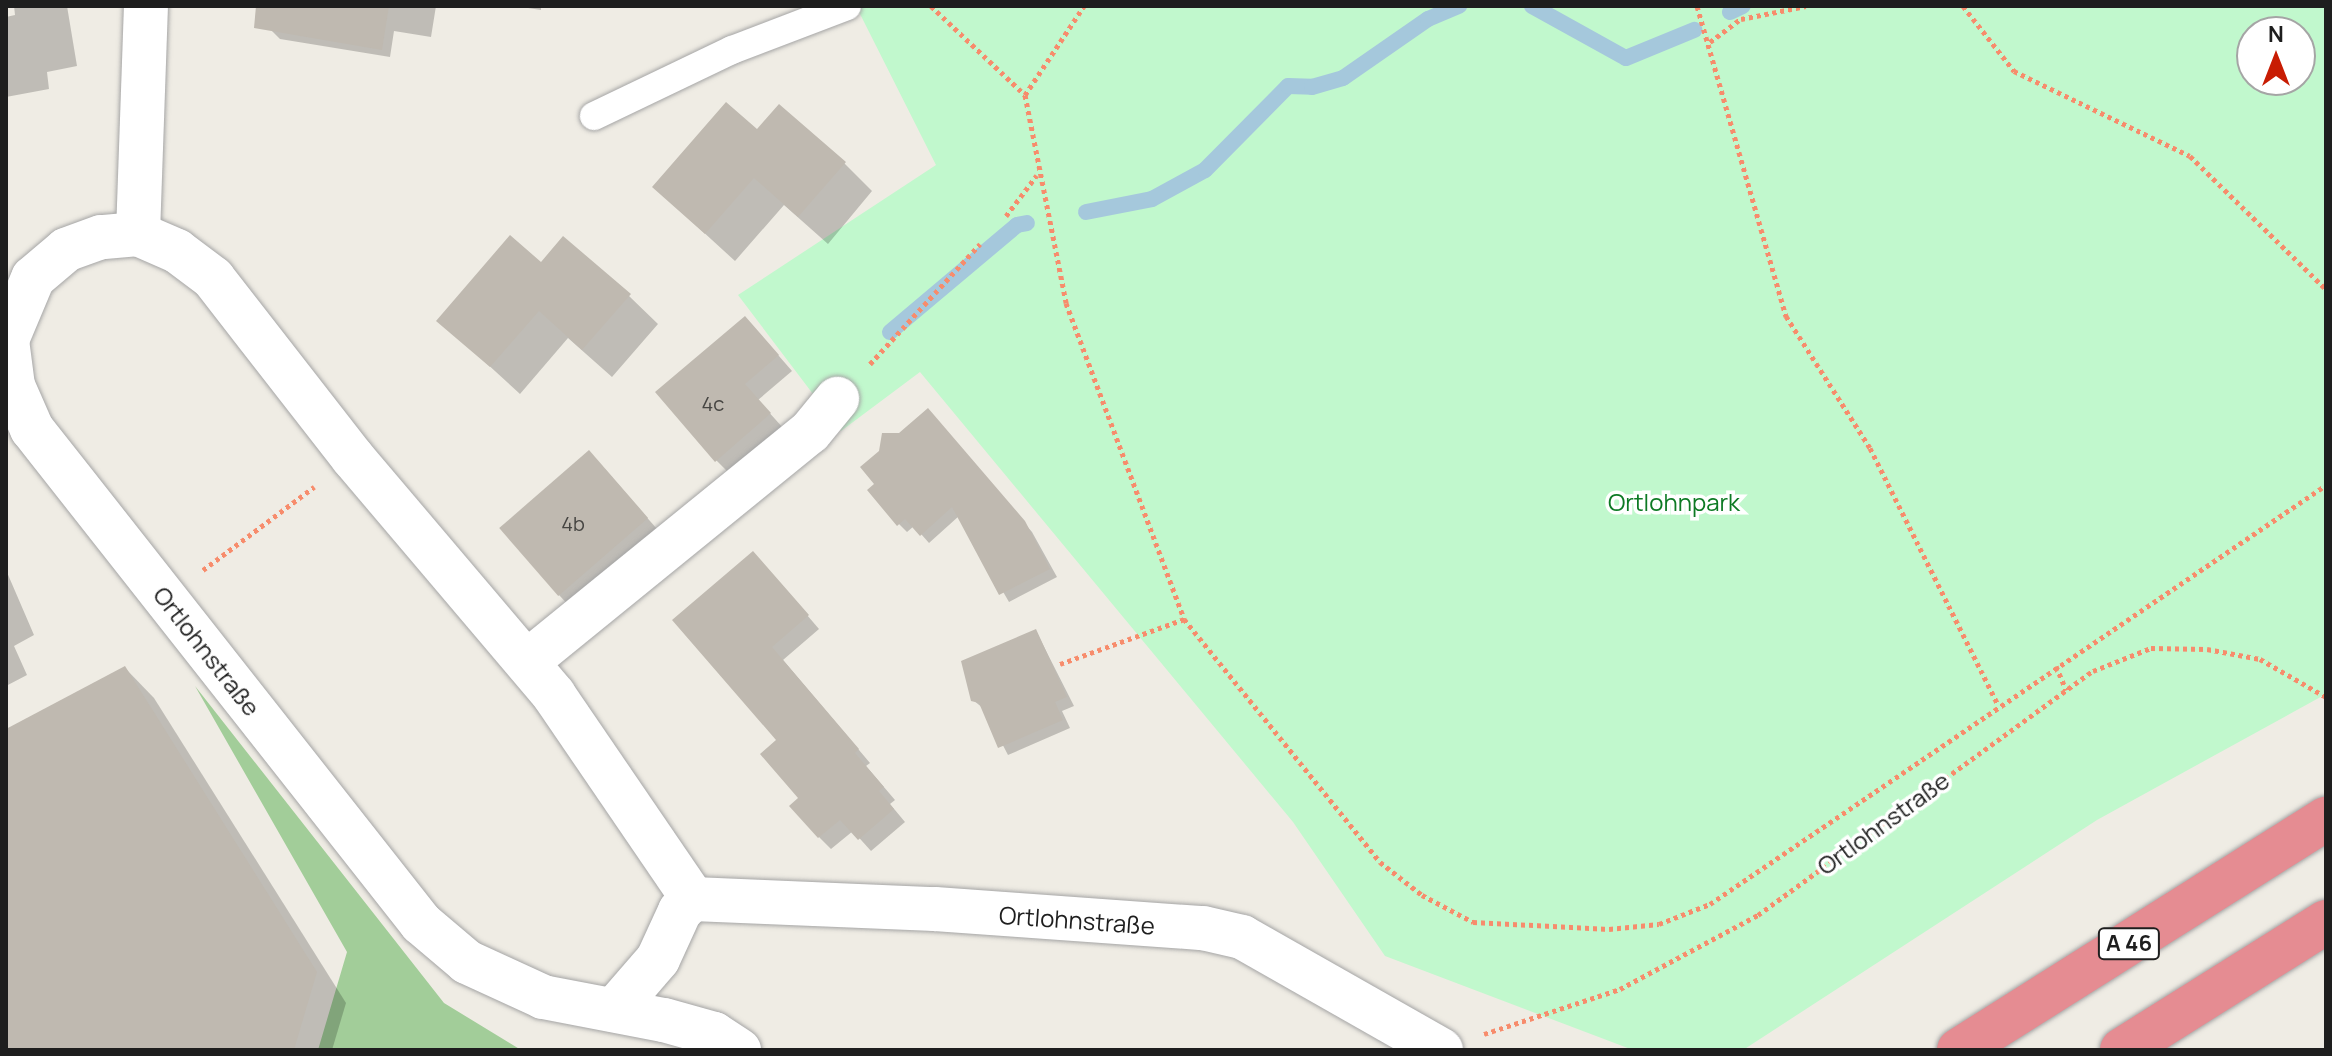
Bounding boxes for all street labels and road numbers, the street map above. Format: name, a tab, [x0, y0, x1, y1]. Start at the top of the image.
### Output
street label: Ortlohnstraße	[148, 581, 266, 721]
street label: Ortlohnstraße	[1811, 765, 1955, 881]
street label: Ortlohnstraße	[998, 900, 1156, 940]
road number: A 46	[2097, 926, 2161, 962]

